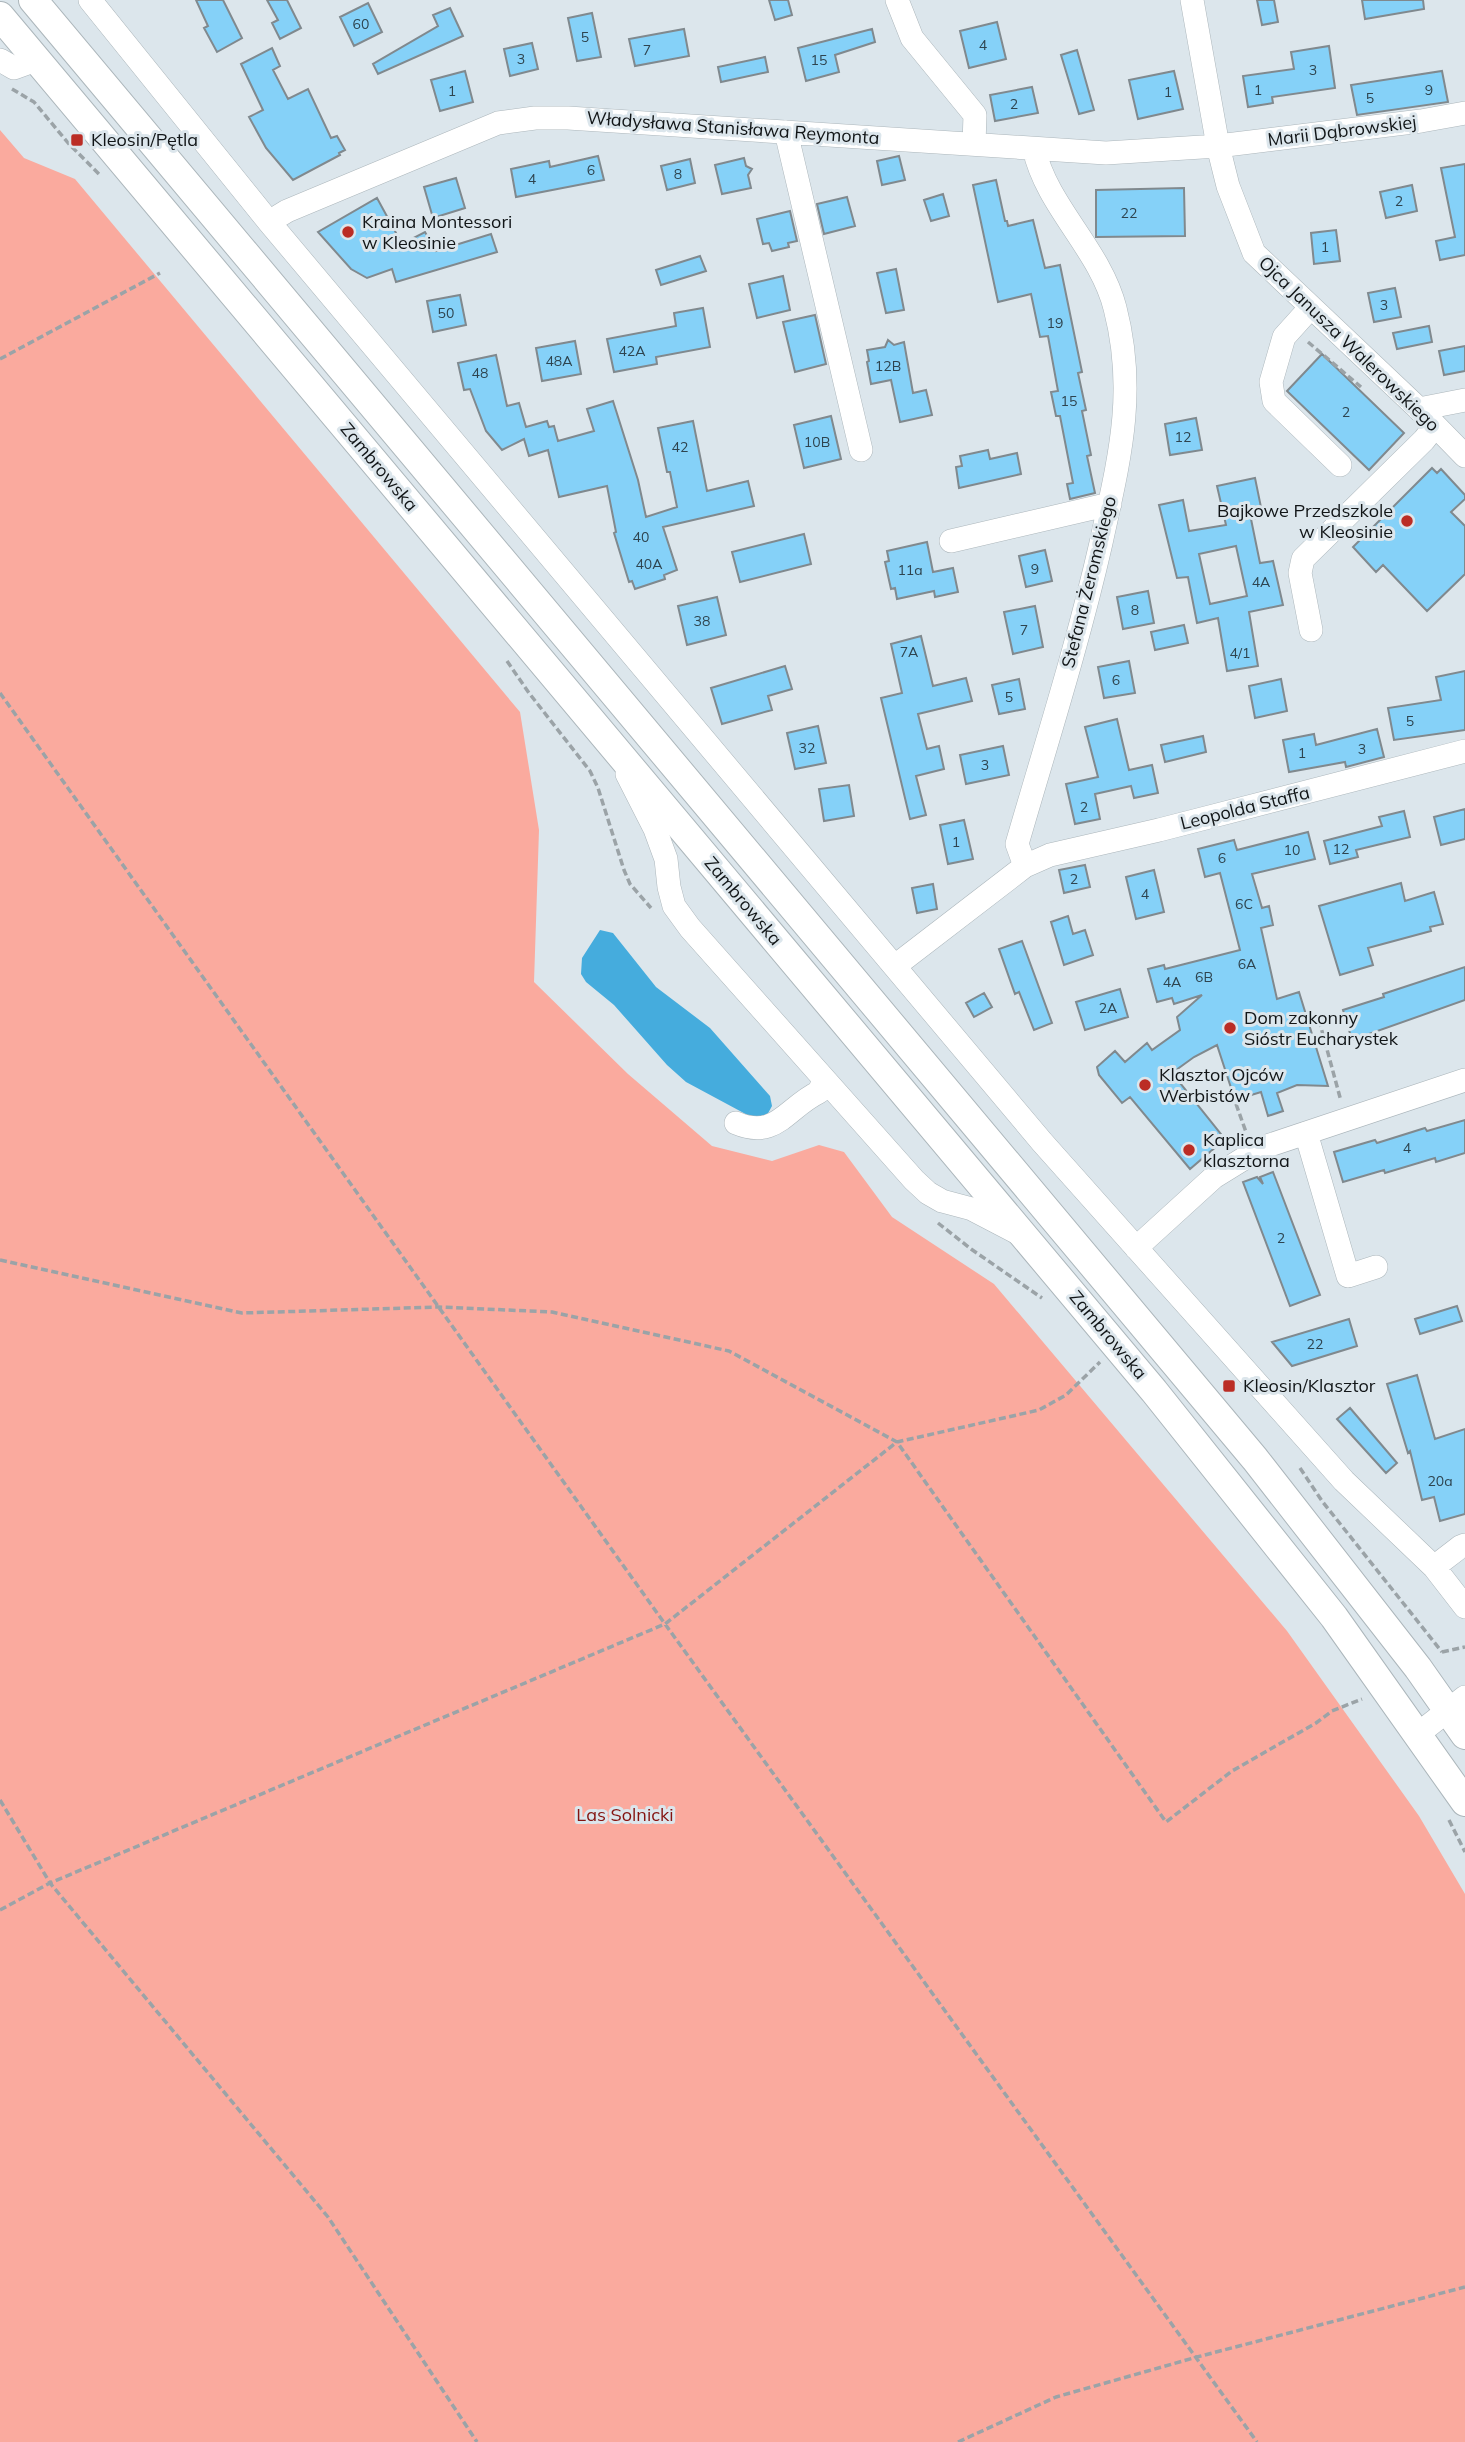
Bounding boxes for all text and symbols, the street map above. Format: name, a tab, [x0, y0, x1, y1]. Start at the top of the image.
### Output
house number: 60	[353, 15, 369, 33]
house number: 5	[581, 28, 589, 46]
house number: 4	[979, 36, 988, 54]
house number: 7	[643, 41, 651, 59]
house number: 3	[517, 50, 525, 68]
house number: 15	[811, 51, 827, 69]
house number: 3	[1309, 61, 1317, 79]
house number: 1	[1254, 81, 1262, 99]
house number: 9	[1425, 81, 1433, 99]
house number: 1	[448, 82, 456, 100]
house number: 1	[1164, 83, 1172, 101]
house number: 5	[1366, 89, 1374, 107]
house number: 2	[1010, 95, 1018, 113]
street label: Władysława Stanisława Reymonta	[586, 106, 880, 149]
street label: Marii Dąbrowskiej	[1266, 110, 1418, 151]
place label: Kleosin/Pętla	[91, 128, 198, 151]
marker: Kleosin/Pętla	[69, 132, 85, 148]
house number: 6	[587, 161, 595, 179]
house number: 8	[674, 165, 682, 183]
house number: 4	[528, 170, 537, 188]
house number: 2	[1395, 192, 1403, 210]
house number: 22	[1121, 204, 1137, 222]
place label: Kraina Montessori w Kleosinie	[362, 210, 512, 254]
marker: Kraina Montessori w Kleosinie	[340, 224, 356, 240]
house number: 1	[1321, 238, 1329, 256]
street label: Ojca Janusza Walerowskiego	[1254, 251, 1445, 436]
house number: 3	[1380, 296, 1388, 314]
house number: 50	[438, 304, 454, 322]
house number: 19	[1047, 314, 1063, 332]
house number: 42A	[618, 342, 646, 360]
house number: 48A	[545, 352, 573, 370]
house number: 12B	[875, 357, 901, 375]
house number: 48	[472, 364, 488, 382]
house number: 15	[1061, 392, 1077, 410]
house number: 2	[1342, 403, 1350, 421]
street label: Zambrowska	[336, 418, 423, 516]
house number: 12	[1175, 428, 1191, 446]
house number: 10B	[804, 433, 830, 451]
house number: 42	[672, 438, 688, 456]
street label: Stefana Żeromskiego	[1056, 494, 1121, 670]
place label: Bajkowe Przedszkole w Kleosinie	[1217, 499, 1393, 543]
marker: Bajkowe Przedszkole w Kleosinie	[1399, 513, 1415, 529]
house number: 40	[633, 528, 649, 546]
house number: 40A	[635, 555, 663, 573]
house number: 9	[1031, 560, 1039, 578]
house number: 11a	[897, 561, 923, 579]
house number: 4A	[1252, 573, 1271, 591]
house number: 8	[1131, 601, 1139, 619]
house number: 38	[694, 612, 710, 630]
house number: 7	[1020, 621, 1028, 639]
house number: 7A	[900, 643, 919, 661]
house number: 4/1	[1230, 644, 1250, 662]
house number: 6	[1112, 671, 1120, 689]
house number: 5	[1005, 688, 1013, 706]
house number: 5	[1406, 712, 1414, 730]
house number: 32	[799, 739, 815, 757]
house number: 3	[1358, 740, 1366, 758]
house number: 1	[1298, 744, 1306, 762]
house number: 3	[981, 756, 989, 774]
street label: Leopolda Staffa	[1178, 780, 1312, 835]
house number: 2	[1080, 798, 1088, 816]
house number: 1	[952, 833, 960, 851]
house number: 12	[1333, 840, 1349, 858]
house number: 10	[1284, 841, 1300, 859]
house number: 6	[1218, 849, 1226, 867]
street label: Zambrowska	[700, 852, 787, 950]
house number: 2	[1070, 870, 1078, 888]
house number: 4	[1141, 885, 1150, 903]
house number: 6C	[1235, 895, 1253, 913]
house number: 6A	[1238, 955, 1257, 973]
house number: 6B	[1195, 968, 1213, 986]
house number: 4A	[1163, 973, 1182, 991]
house number: 2A	[1099, 999, 1118, 1017]
place label: Dom zakonny Sióstr Eucharystek	[1244, 1006, 1399, 1050]
marker: Dom zakonny Sióstr Eucharystek	[1222, 1020, 1238, 1036]
place label: Klasztor Ojców Werbistów	[1159, 1063, 1284, 1107]
marker: Klasztor Ojców Werbistów	[1137, 1077, 1153, 1093]
place label: Kaplica klasztorna	[1203, 1128, 1290, 1172]
house number: 4	[1403, 1139, 1412, 1157]
marker: Kaplica klasztorna	[1181, 1142, 1197, 1158]
house number: 2	[1277, 1229, 1285, 1247]
street label: Zambrowska	[1065, 1286, 1152, 1384]
house number: 22	[1307, 1335, 1323, 1353]
place label: Kleosin/Klasztor	[1243, 1374, 1376, 1397]
marker: Kleosin/Klasztor	[1221, 1378, 1237, 1394]
house number: 20a	[1427, 1472, 1453, 1490]
park label: Las Solnicki	[576, 1803, 674, 1826]

